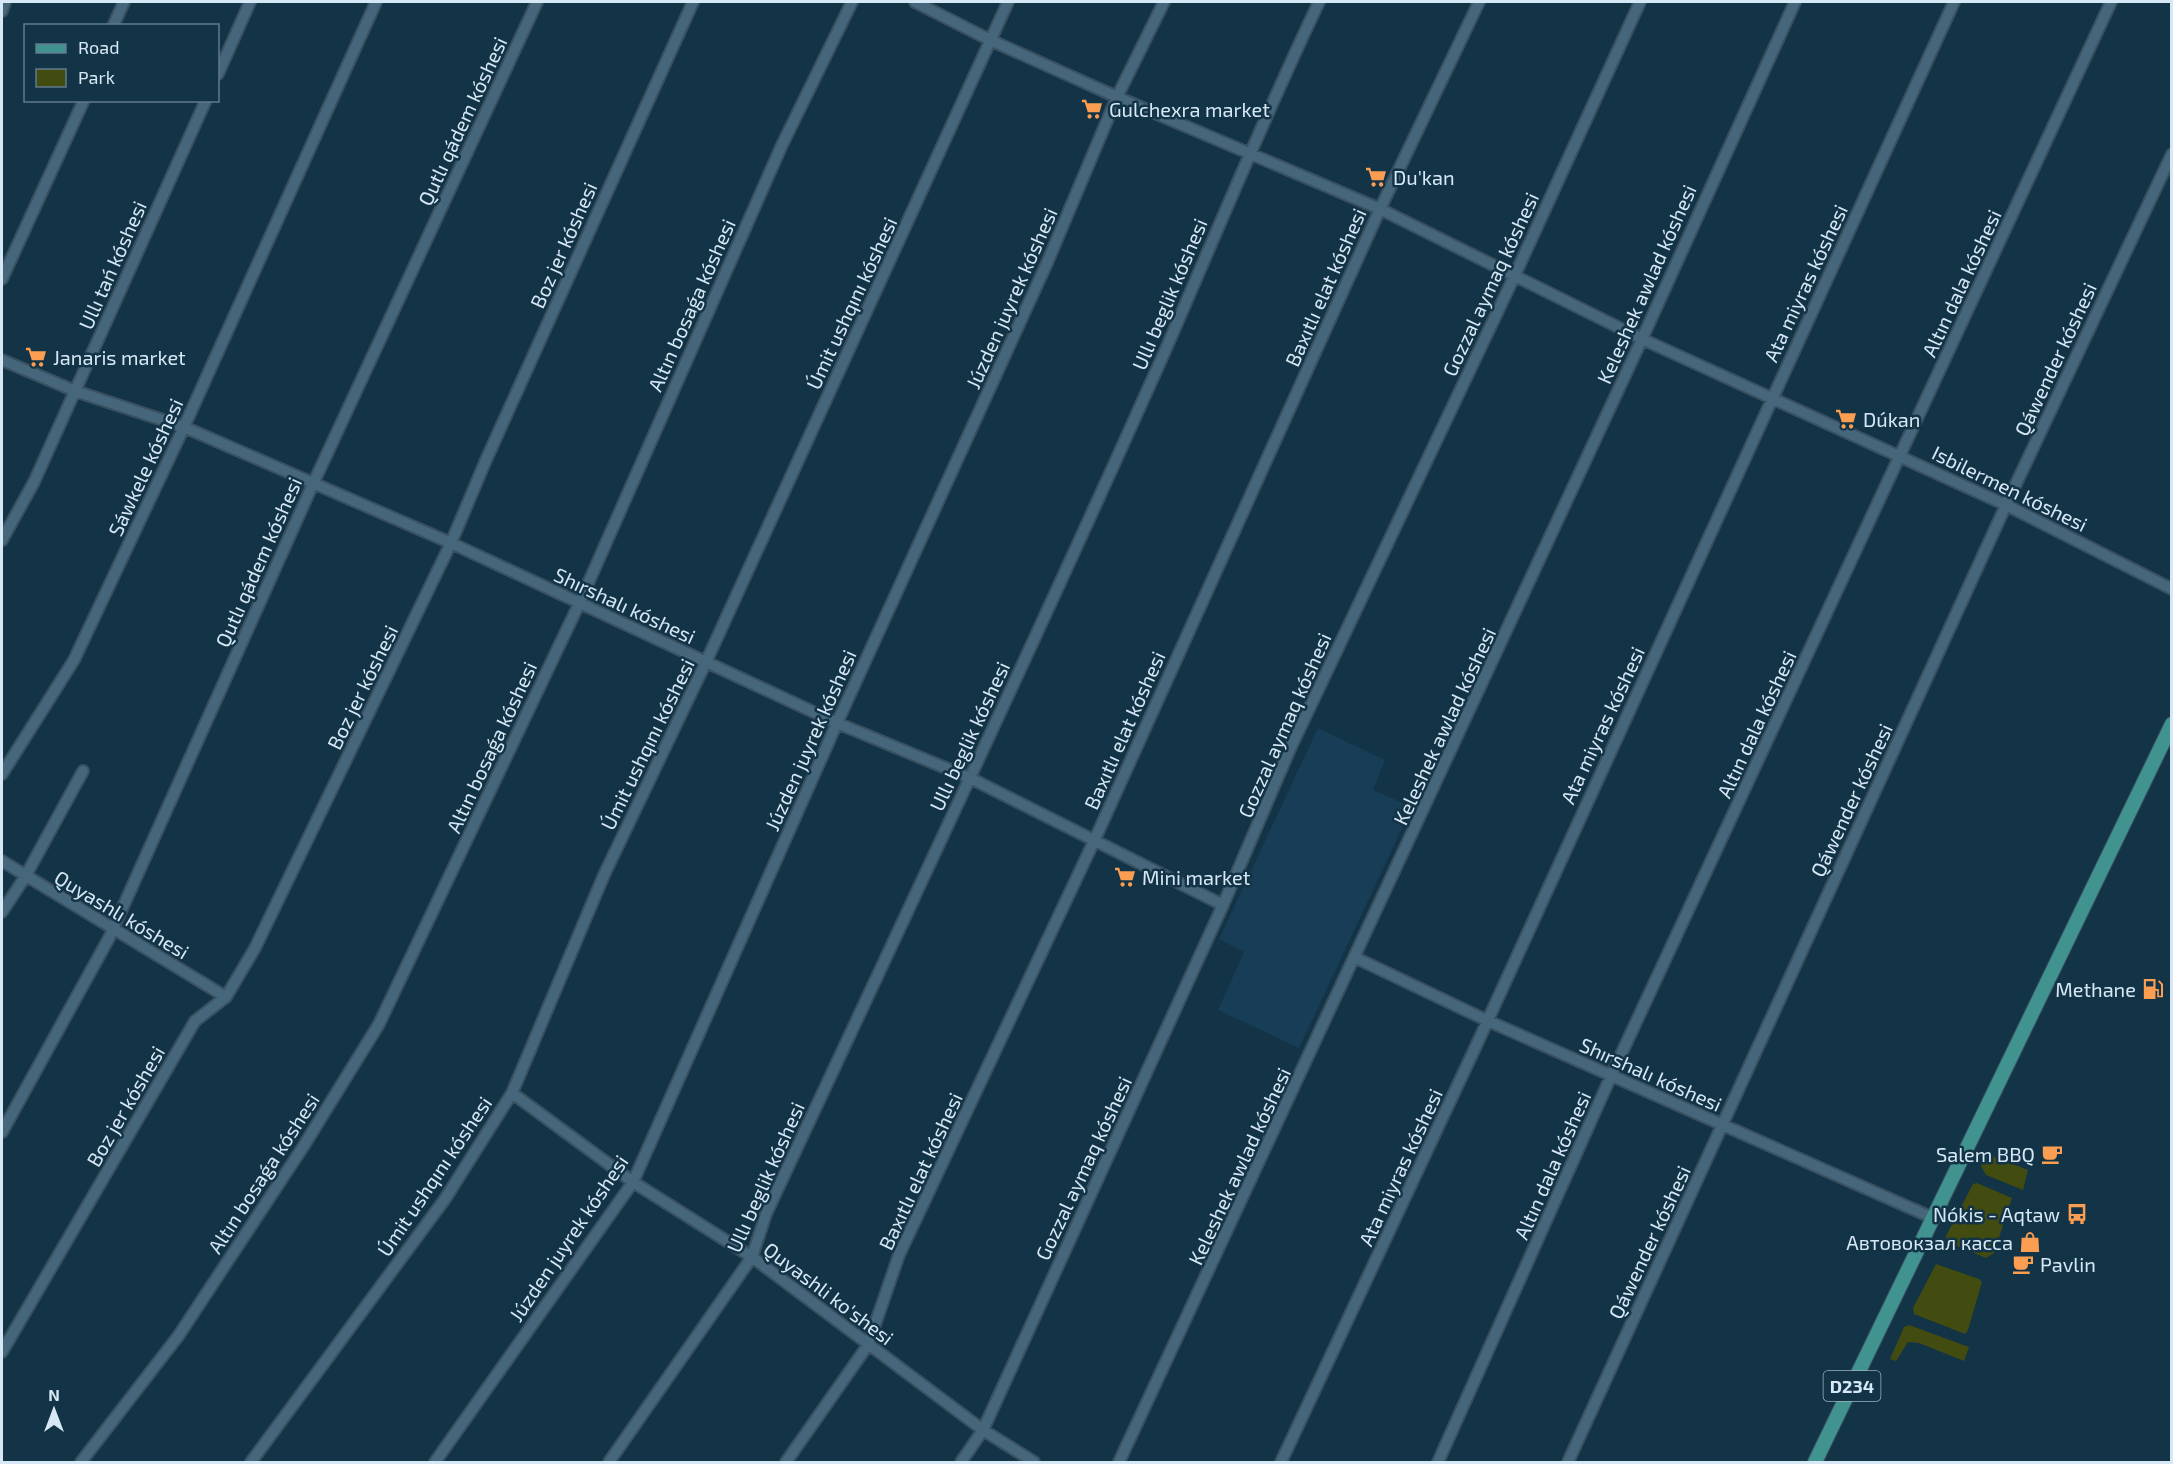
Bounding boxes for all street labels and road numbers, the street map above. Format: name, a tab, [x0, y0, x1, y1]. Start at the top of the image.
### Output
street label: Qutlı qádem kóshesi	[412, 33, 512, 209]
street label: Boz jer kóshesi	[525, 178, 601, 312]
street label: Keleshek awlad kóshesi	[1591, 181, 1701, 387]
street label: Gozzal aymaq kóshesi	[1437, 188, 1543, 380]
street label: Ullı tań kóshesi	[73, 197, 151, 333]
street label: Ata miyras kóshesi	[1758, 201, 1852, 365]
street label: Júzden juyrek kóshesi	[960, 204, 1062, 392]
street label: Baxıtlı elat kóshesi	[1279, 204, 1371, 370]
street label: Altın dala kóshesi	[1916, 206, 2006, 360]
street label: Úmit ushqını kóshesi	[801, 213, 901, 393]
street label: Altın bosaǵa kóshesi	[642, 215, 740, 395]
street label: Ullı beglik kóshesi	[1126, 215, 1212, 373]
street label: Qáwender kóshesi	[2009, 279, 2101, 439]
street label: Sáwkele kóshesi	[103, 394, 187, 540]
street label: Isbilermen kóshesi	[1928, 440, 2092, 536]
street label: Qutlı qádem kóshesi	[210, 473, 306, 651]
street label: Shırshalı kóshesi	[551, 562, 699, 648]
street label: Boz jer kóshesi	[322, 621, 402, 753]
street label: Keleshek awlad kóshesi	[1388, 623, 1500, 829]
street label: Gozzal aymaq kóshesi	[1232, 629, 1336, 821]
street label: Ata miyras kóshesi	[1555, 643, 1649, 807]
street label: Júzden juyrek kóshesi	[759, 646, 861, 834]
street label: Baxıtlı elat kóshesi	[1078, 647, 1170, 813]
street label: Altın dala kóshesi	[1711, 647, 1801, 801]
street label: Úmit ushqını kóshesi	[595, 655, 699, 833]
street label: Ullı beglik kóshesi	[924, 657, 1014, 815]
street label: Altın bosaǵa kóshesi	[441, 658, 541, 836]
street label: Qáwender kóshesi	[1805, 720, 1897, 880]
street label: Quyashlı kóshesi	[51, 864, 193, 964]
street label: Shırshalı kóshesi	[1576, 1032, 1726, 1116]
street label: Boz jer kóshesi	[81, 1042, 169, 1170]
street label: Keleshek awlad kóshesi	[1183, 1063, 1295, 1269]
street label: Gozzal aymaq kóshesi	[1030, 1072, 1136, 1264]
street label: Ata miyras kóshesi	[1353, 1085, 1447, 1249]
street label: Altın dala kóshesi	[1509, 1087, 1595, 1243]
street label: Altın bosaǵa kóshesi	[202, 1088, 324, 1258]
street label: Baxıtlı elat kóshesi	[873, 1089, 967, 1253]
street label: Úmit ushqını kóshesi	[372, 1092, 496, 1260]
street label: Ullı beglik kóshesi	[721, 1098, 809, 1256]
street label: Júzden juyrek kóshesi	[503, 1150, 633, 1326]
street label: Qáwender kóshesi	[1603, 1162, 1695, 1322]
street label: Quyashli ko'shesi	[759, 1236, 899, 1350]
road number: D234	[1824, 1371, 1880, 1401]

